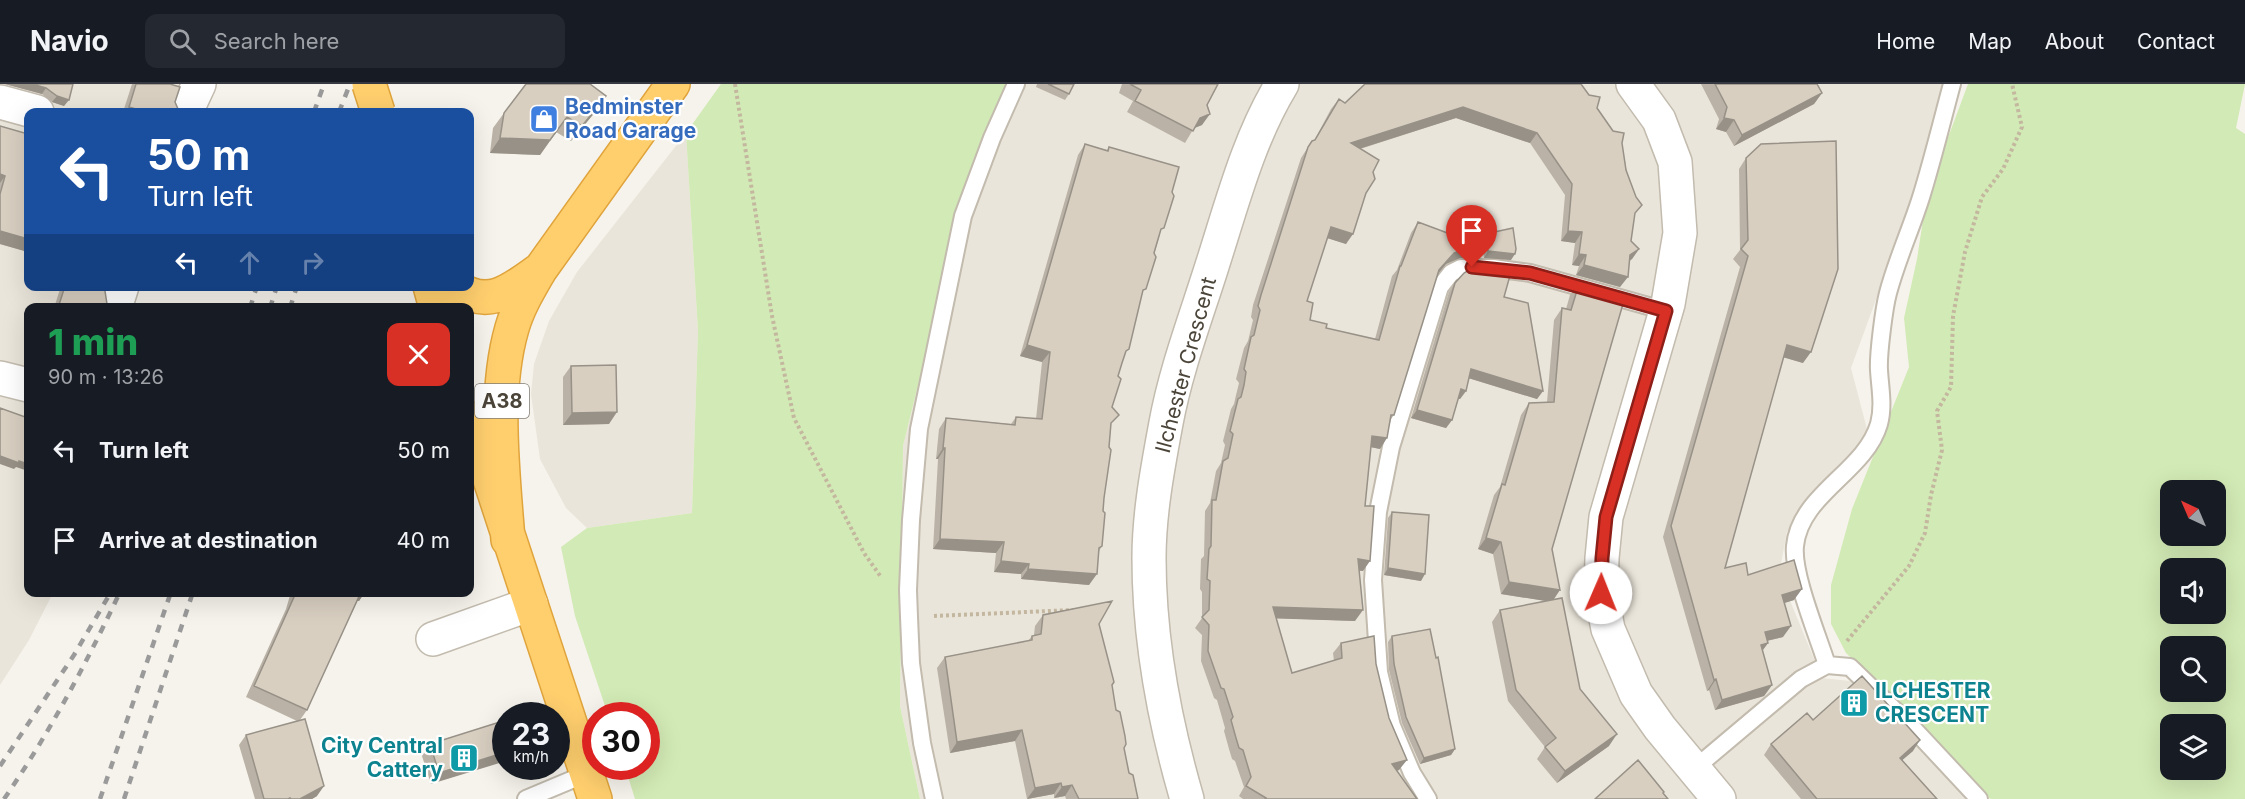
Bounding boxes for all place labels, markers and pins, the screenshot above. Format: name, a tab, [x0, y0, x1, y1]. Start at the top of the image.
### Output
place label: Bedminster Road Garage	[565, 94, 696, 143]
shop icon: Bedminster Road Garage	[528, 103, 560, 135]
pin	[1446, 205, 1497, 267]
place label: ILCHESTER CRESCENT	[1875, 678, 1991, 727]
building icon: ILCHESTER CRESCENT	[1838, 687, 1870, 719]
place label: City Central Cattery	[321, 733, 443, 782]
building icon: City Central Cattery	[448, 742, 480, 774]

